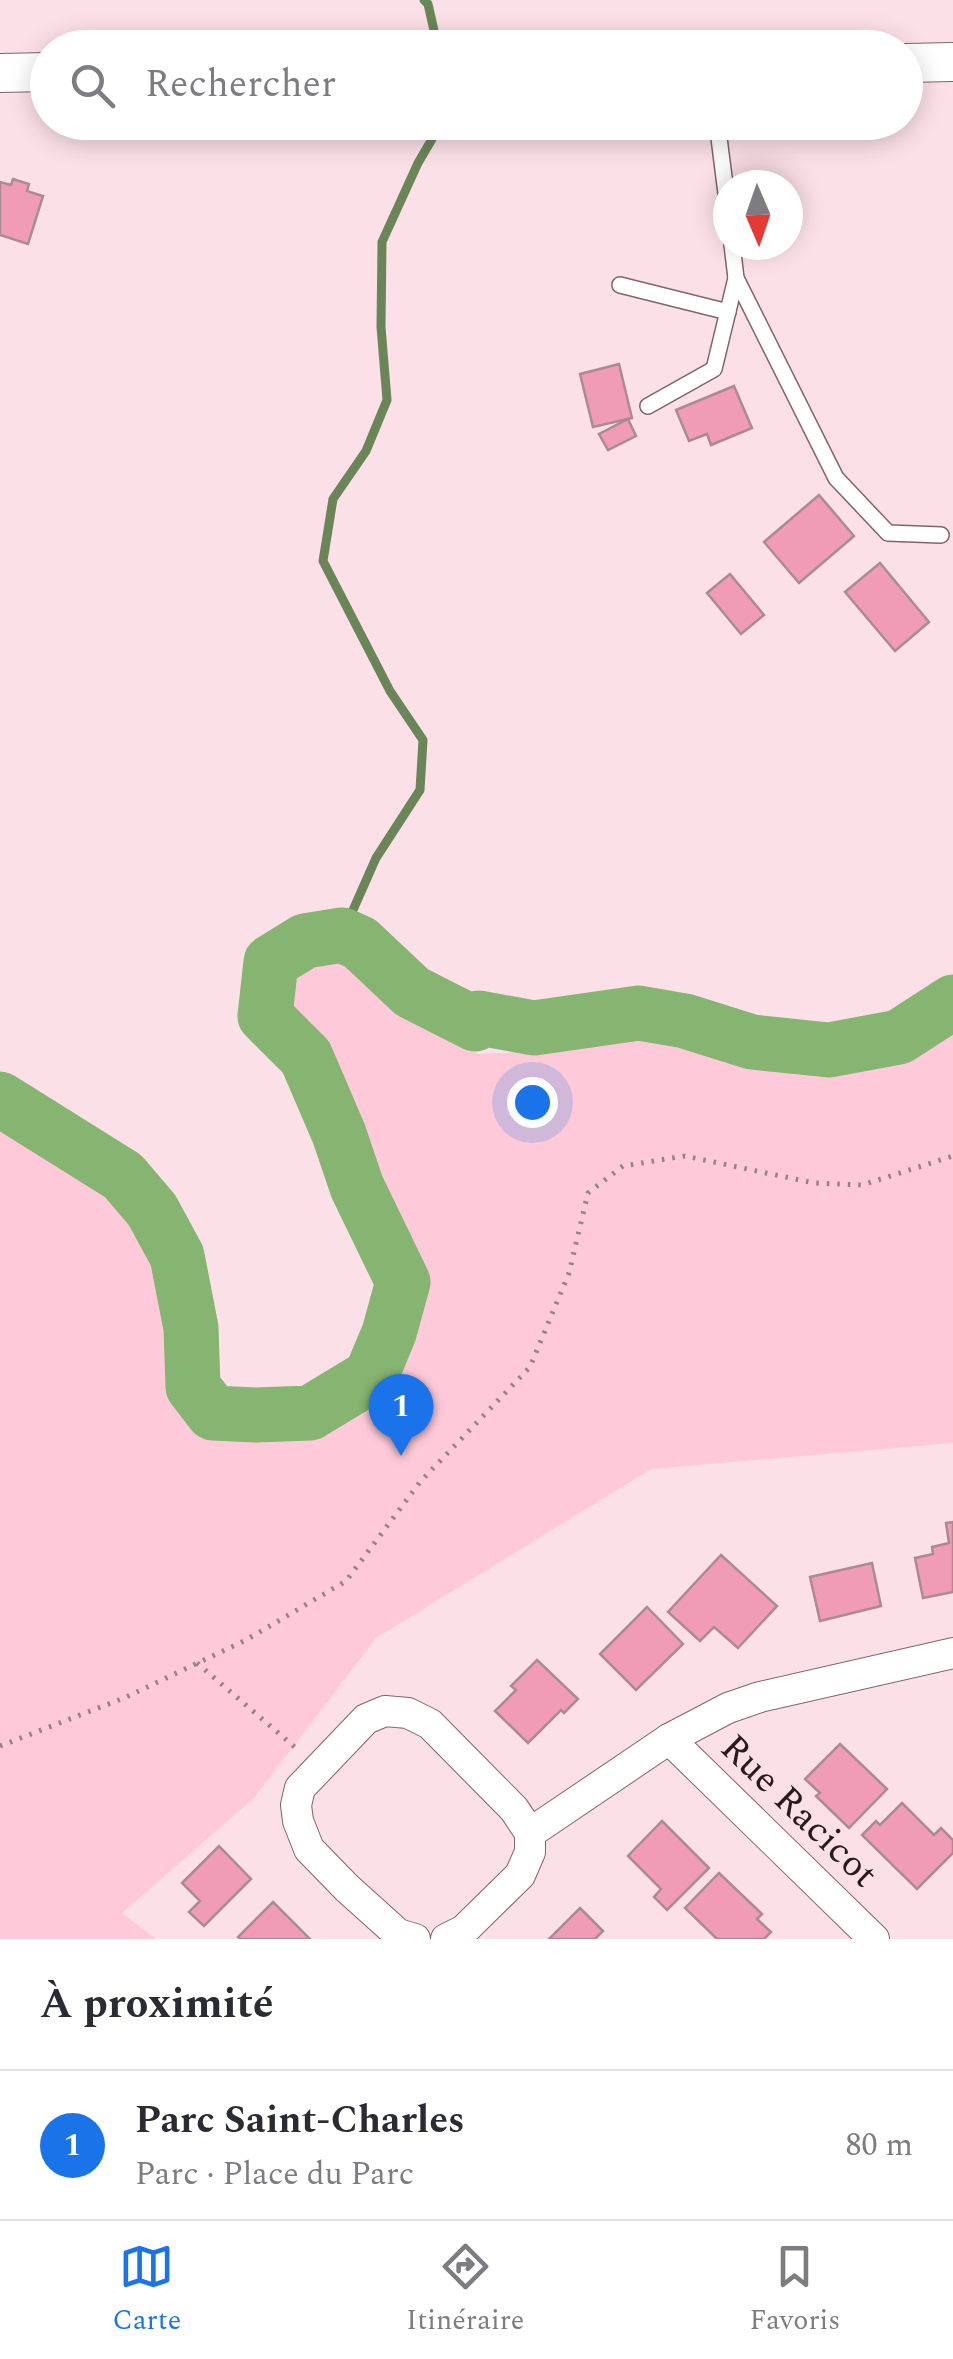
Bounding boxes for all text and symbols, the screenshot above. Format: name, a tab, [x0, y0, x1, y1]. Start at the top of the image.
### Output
search box	[30, 30, 923, 140]
text: Rechercher	[145, 56, 336, 114]
icon: search	[65, 58, 120, 113]
north arrow	[713, 170, 803, 260]
your location	[507, 1077, 558, 1128]
pin: 1	[368, 1374, 434, 1456]
street label: Rue Racicot	[706, 1721, 891, 1902]
text: À proximité	[40, 1973, 273, 2036]
text: Parc Saint-Charles	[135, 2092, 465, 2150]
text: 1	[64, 2121, 81, 2170]
text: 80 m	[845, 2121, 913, 2170]
text: Parc · Place du Parc	[135, 2150, 414, 2199]
tab: Carte	[113, 2239, 181, 2342]
tab: Itinéraire	[406, 2239, 524, 2342]
tab: Favoris	[750, 2239, 840, 2342]

